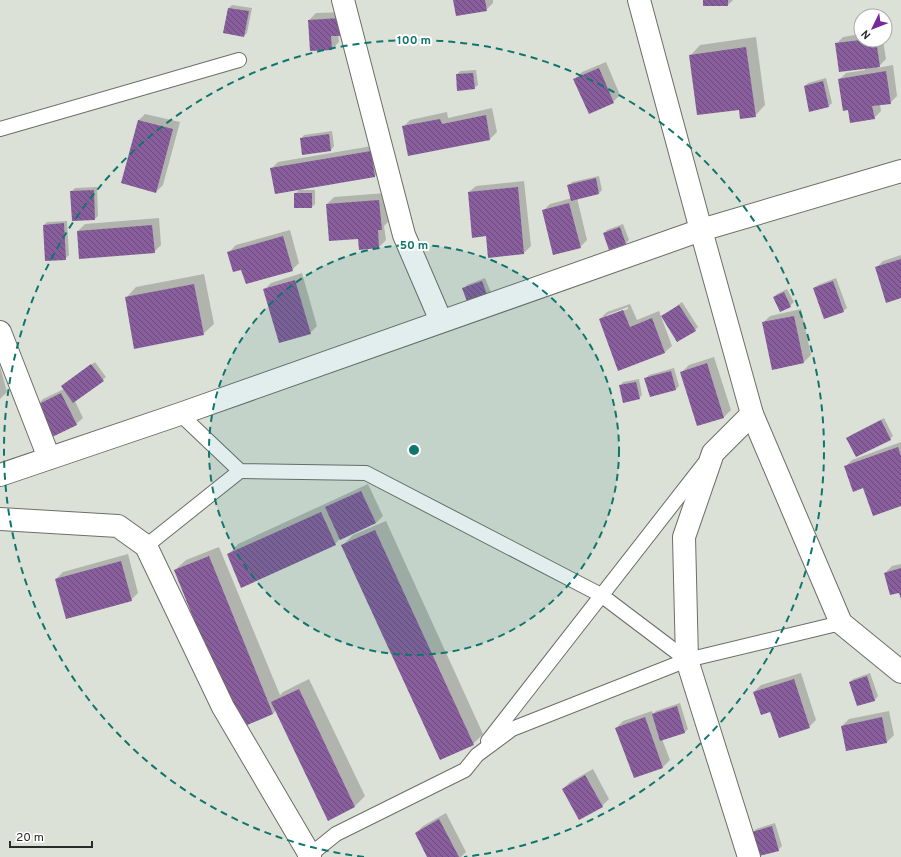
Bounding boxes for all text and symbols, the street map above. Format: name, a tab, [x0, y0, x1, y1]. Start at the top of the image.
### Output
north arrow	[853, 8, 893, 48]
text: N	[859, 26, 874, 42]
text: 100 m	[397, 33, 431, 49]
text: 50 m	[400, 238, 428, 254]
centre of rings	[407, 443, 421, 457]
scale bar	[10, 823, 92, 849]
text: 20 m	[16, 830, 44, 846]

